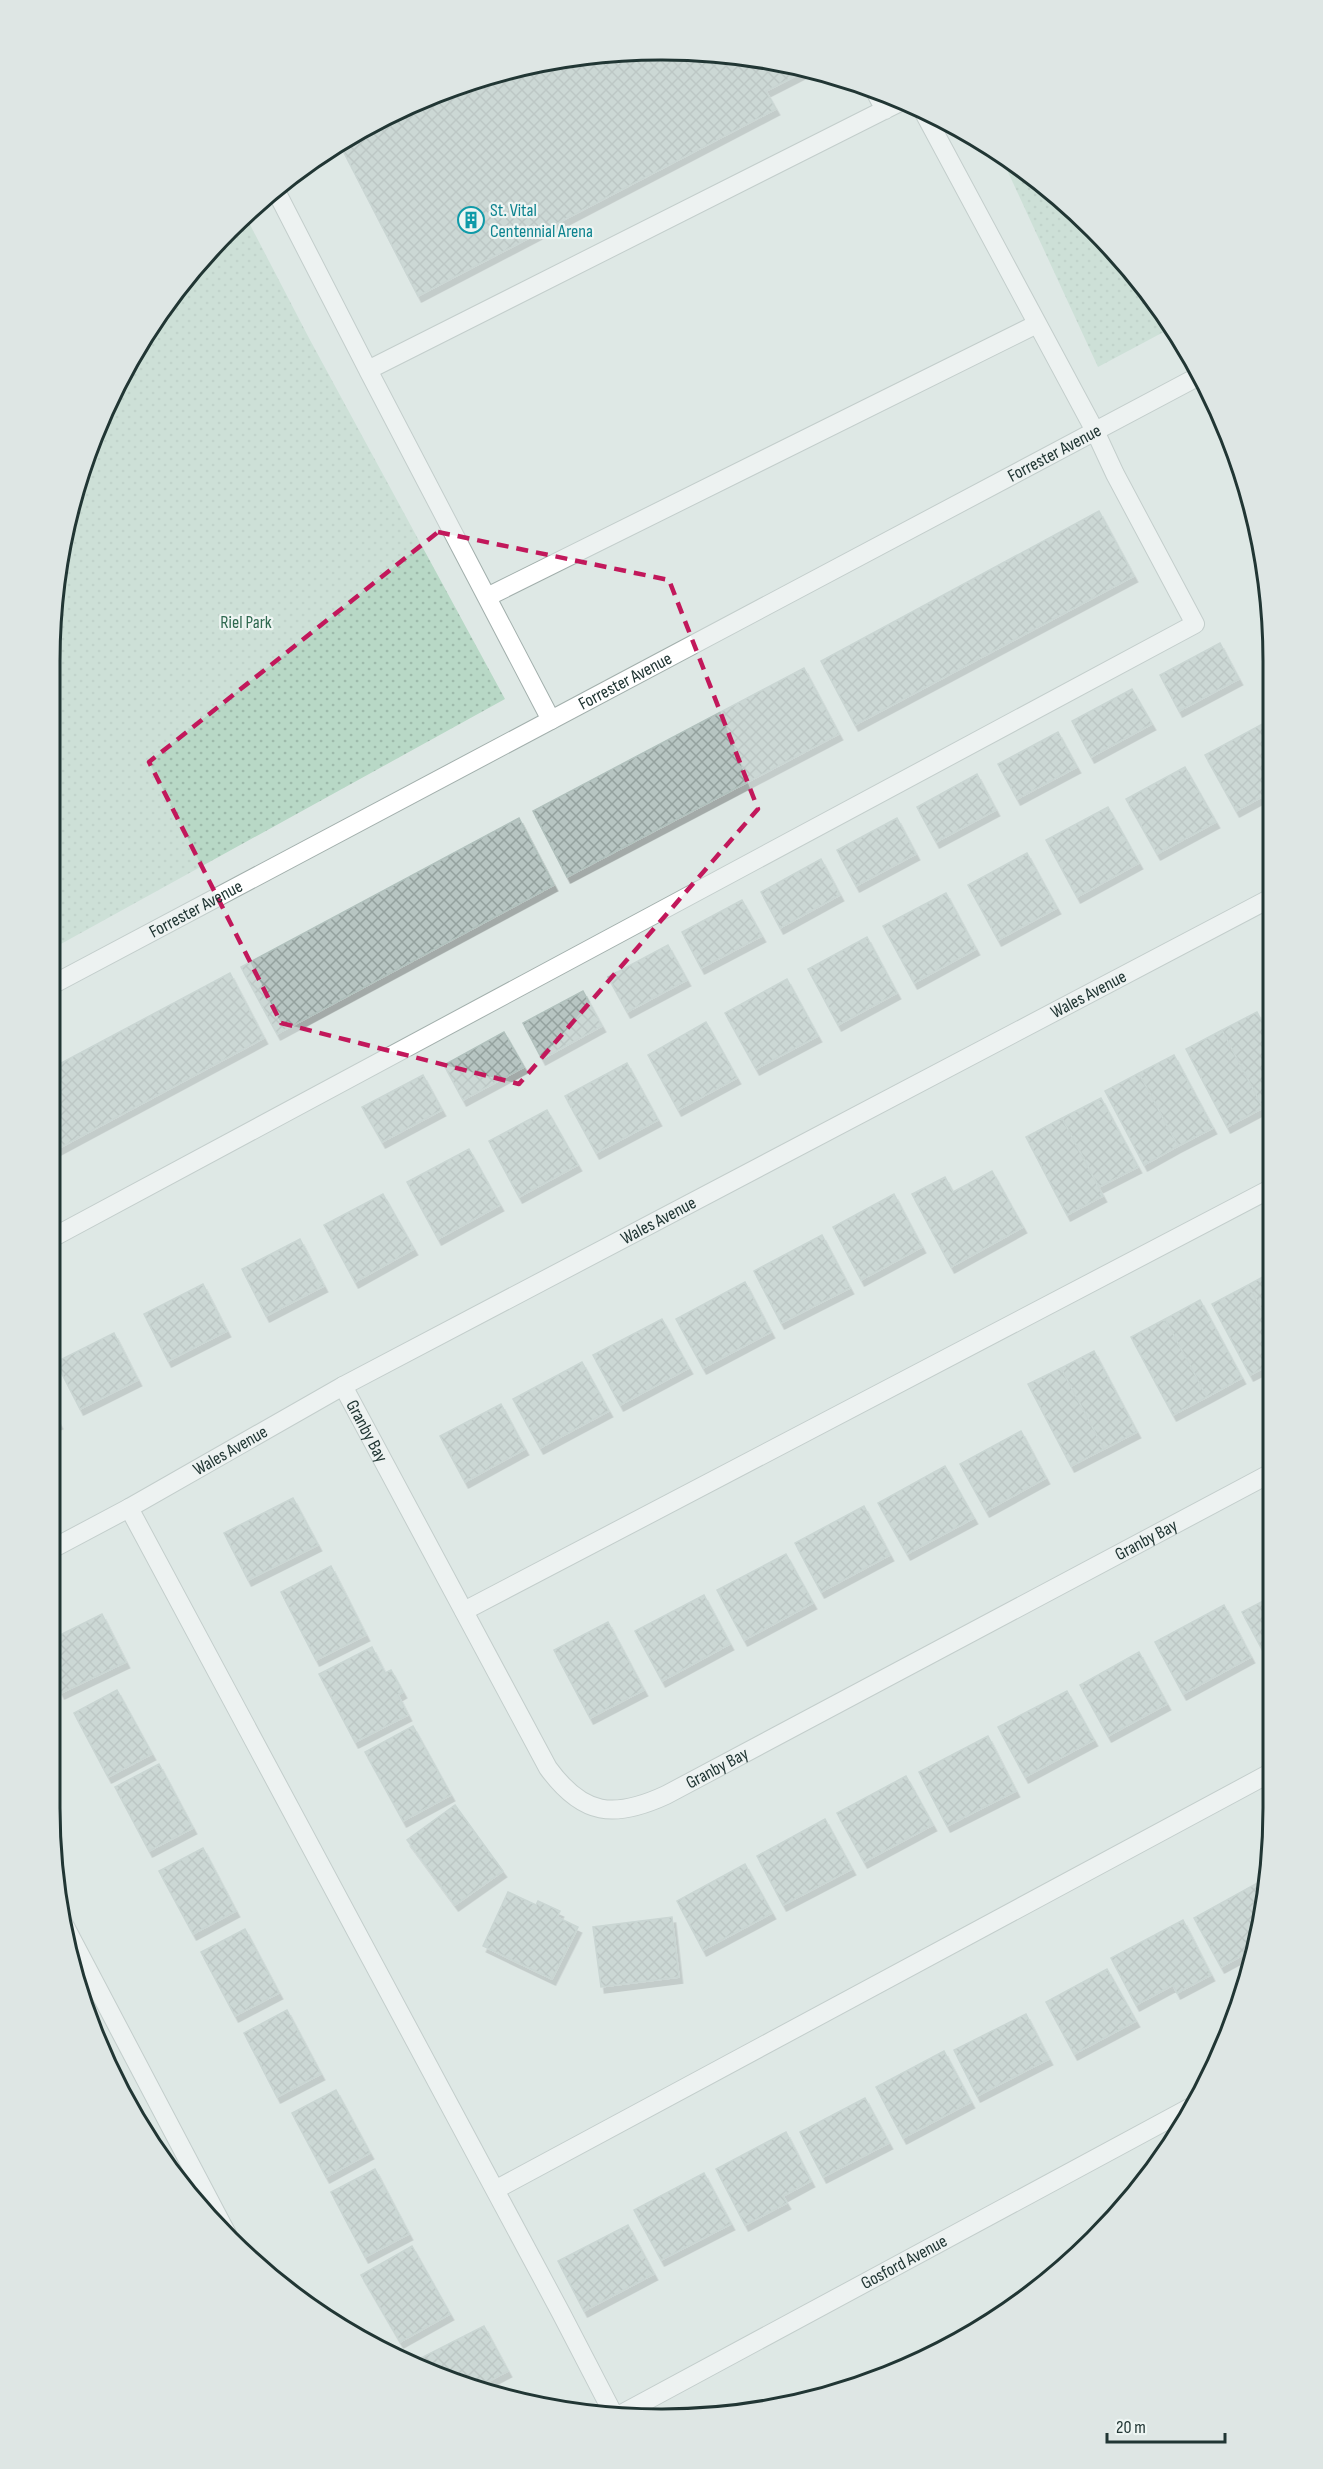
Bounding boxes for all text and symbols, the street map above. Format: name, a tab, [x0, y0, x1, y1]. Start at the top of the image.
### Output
place label: St. Vital Centennial Arena	[490, 200, 593, 242]
building icon: St. Vital Centennial Arena	[456, 205, 486, 235]
street label: Forrester Avenue	[1004, 420, 1104, 486]
park label: Riel Park	[220, 612, 272, 633]
street label: Forrester Avenue	[575, 647, 675, 714]
street label: Forrester Avenue	[146, 875, 246, 942]
street label: Wales Avenue	[1047, 966, 1130, 1022]
street label: Wales Avenue	[617, 1192, 700, 1249]
street label: Granby Bay	[342, 1396, 392, 1466]
street label: Wales Avenue	[189, 1421, 271, 1480]
street label: Granby Bay	[1111, 1514, 1181, 1565]
street label: Granby Bay	[682, 1743, 752, 1793]
street label: Gosford Avenue	[857, 2230, 950, 2294]
scale bar	[1107, 2406, 1226, 2444]
text: 20 m	[1116, 2417, 1146, 2438]

